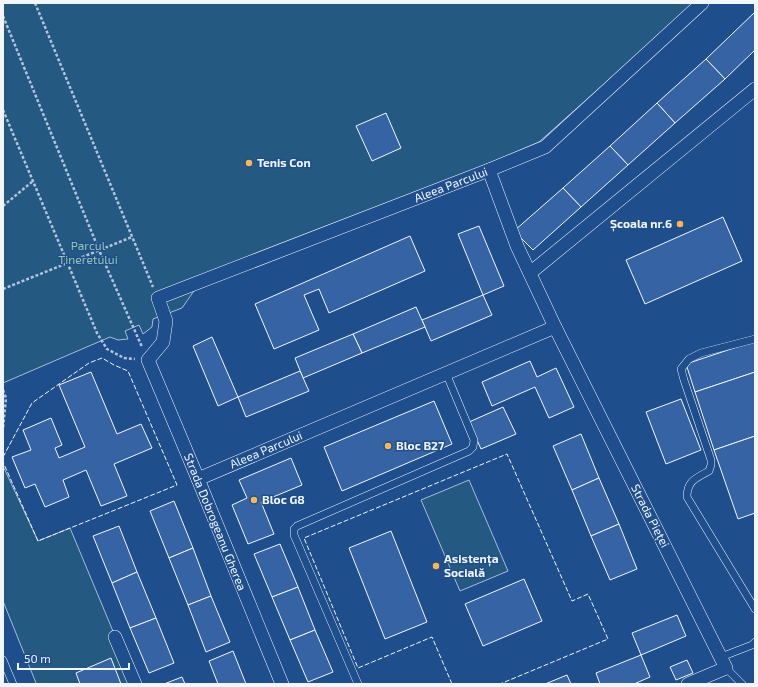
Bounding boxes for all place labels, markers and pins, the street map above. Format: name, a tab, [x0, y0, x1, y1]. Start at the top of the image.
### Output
place label: Tenis Con	[257, 155, 311, 169]
marker: Tenis Con	[244, 158, 254, 168]
place label: Școala nr.6	[610, 216, 672, 232]
marker: Școala nr.6	[675, 219, 685, 229]
place label: Bloc B27	[396, 438, 445, 452]
marker: Bloc B27	[383, 441, 393, 451]
place label: Bloc G8	[262, 492, 305, 506]
marker: Bloc G8	[249, 495, 259, 505]
place label: Asistența Socială	[444, 551, 499, 579]
marker: Asistența Socială	[431, 561, 441, 571]

